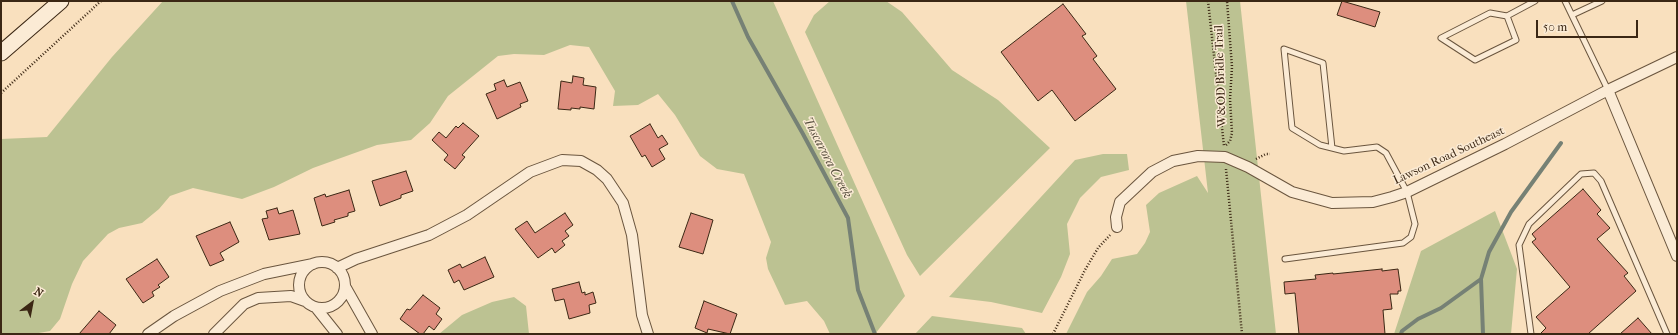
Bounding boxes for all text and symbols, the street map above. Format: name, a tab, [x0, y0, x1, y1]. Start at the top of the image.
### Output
scale bar	[1538, 12, 1640, 38]
text: 50 m	[1543, 20, 1567, 34]
street label: W&OD Bridle Trail	[1212, 25, 1230, 127]
water label: Tuscarora Creek	[799, 115, 855, 201]
street label: Lawson Road Southeast	[1391, 124, 1507, 188]
north arrow	[12, 283, 52, 323]
text: N	[32, 285, 46, 300]

